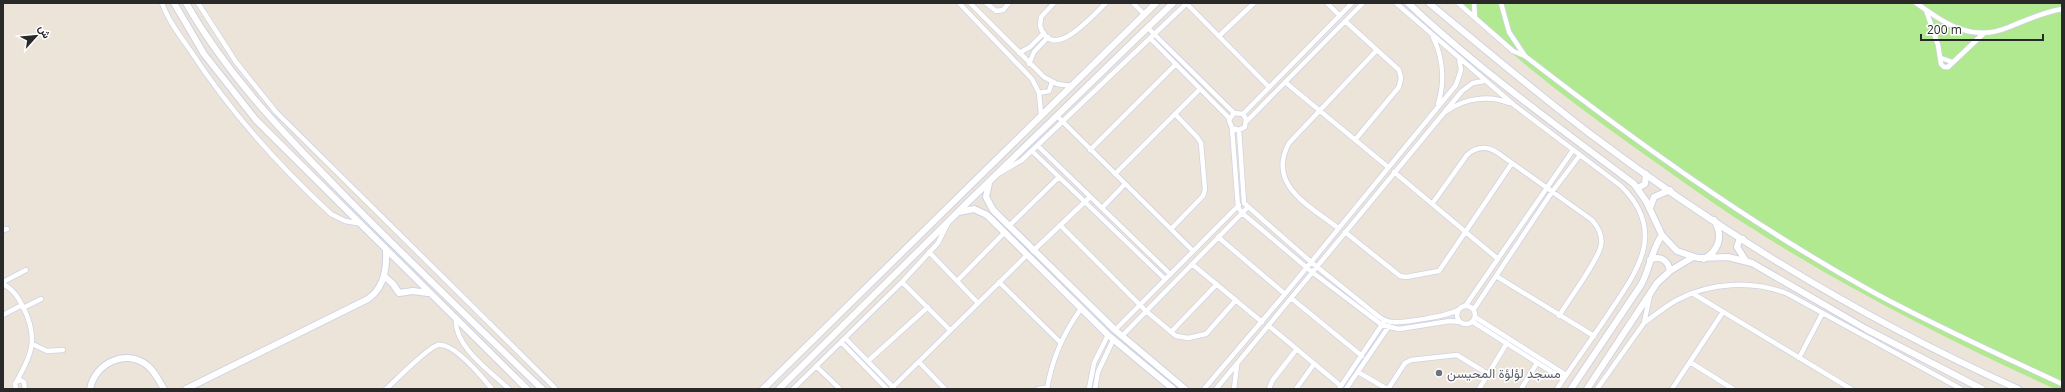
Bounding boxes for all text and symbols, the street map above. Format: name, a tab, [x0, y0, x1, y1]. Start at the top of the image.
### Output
north arrow	[16, 16, 56, 56]
scale bar	[1921, 16, 2043, 42]
text: 200 m	[1927, 21, 1962, 38]
text: ش	[36, 22, 55, 41]
place label: مسجد لؤلؤة المحيسن	[1447, 364, 1561, 382]
marker: مسجد لؤلؤة المحيسن	[1434, 368, 1444, 378]

